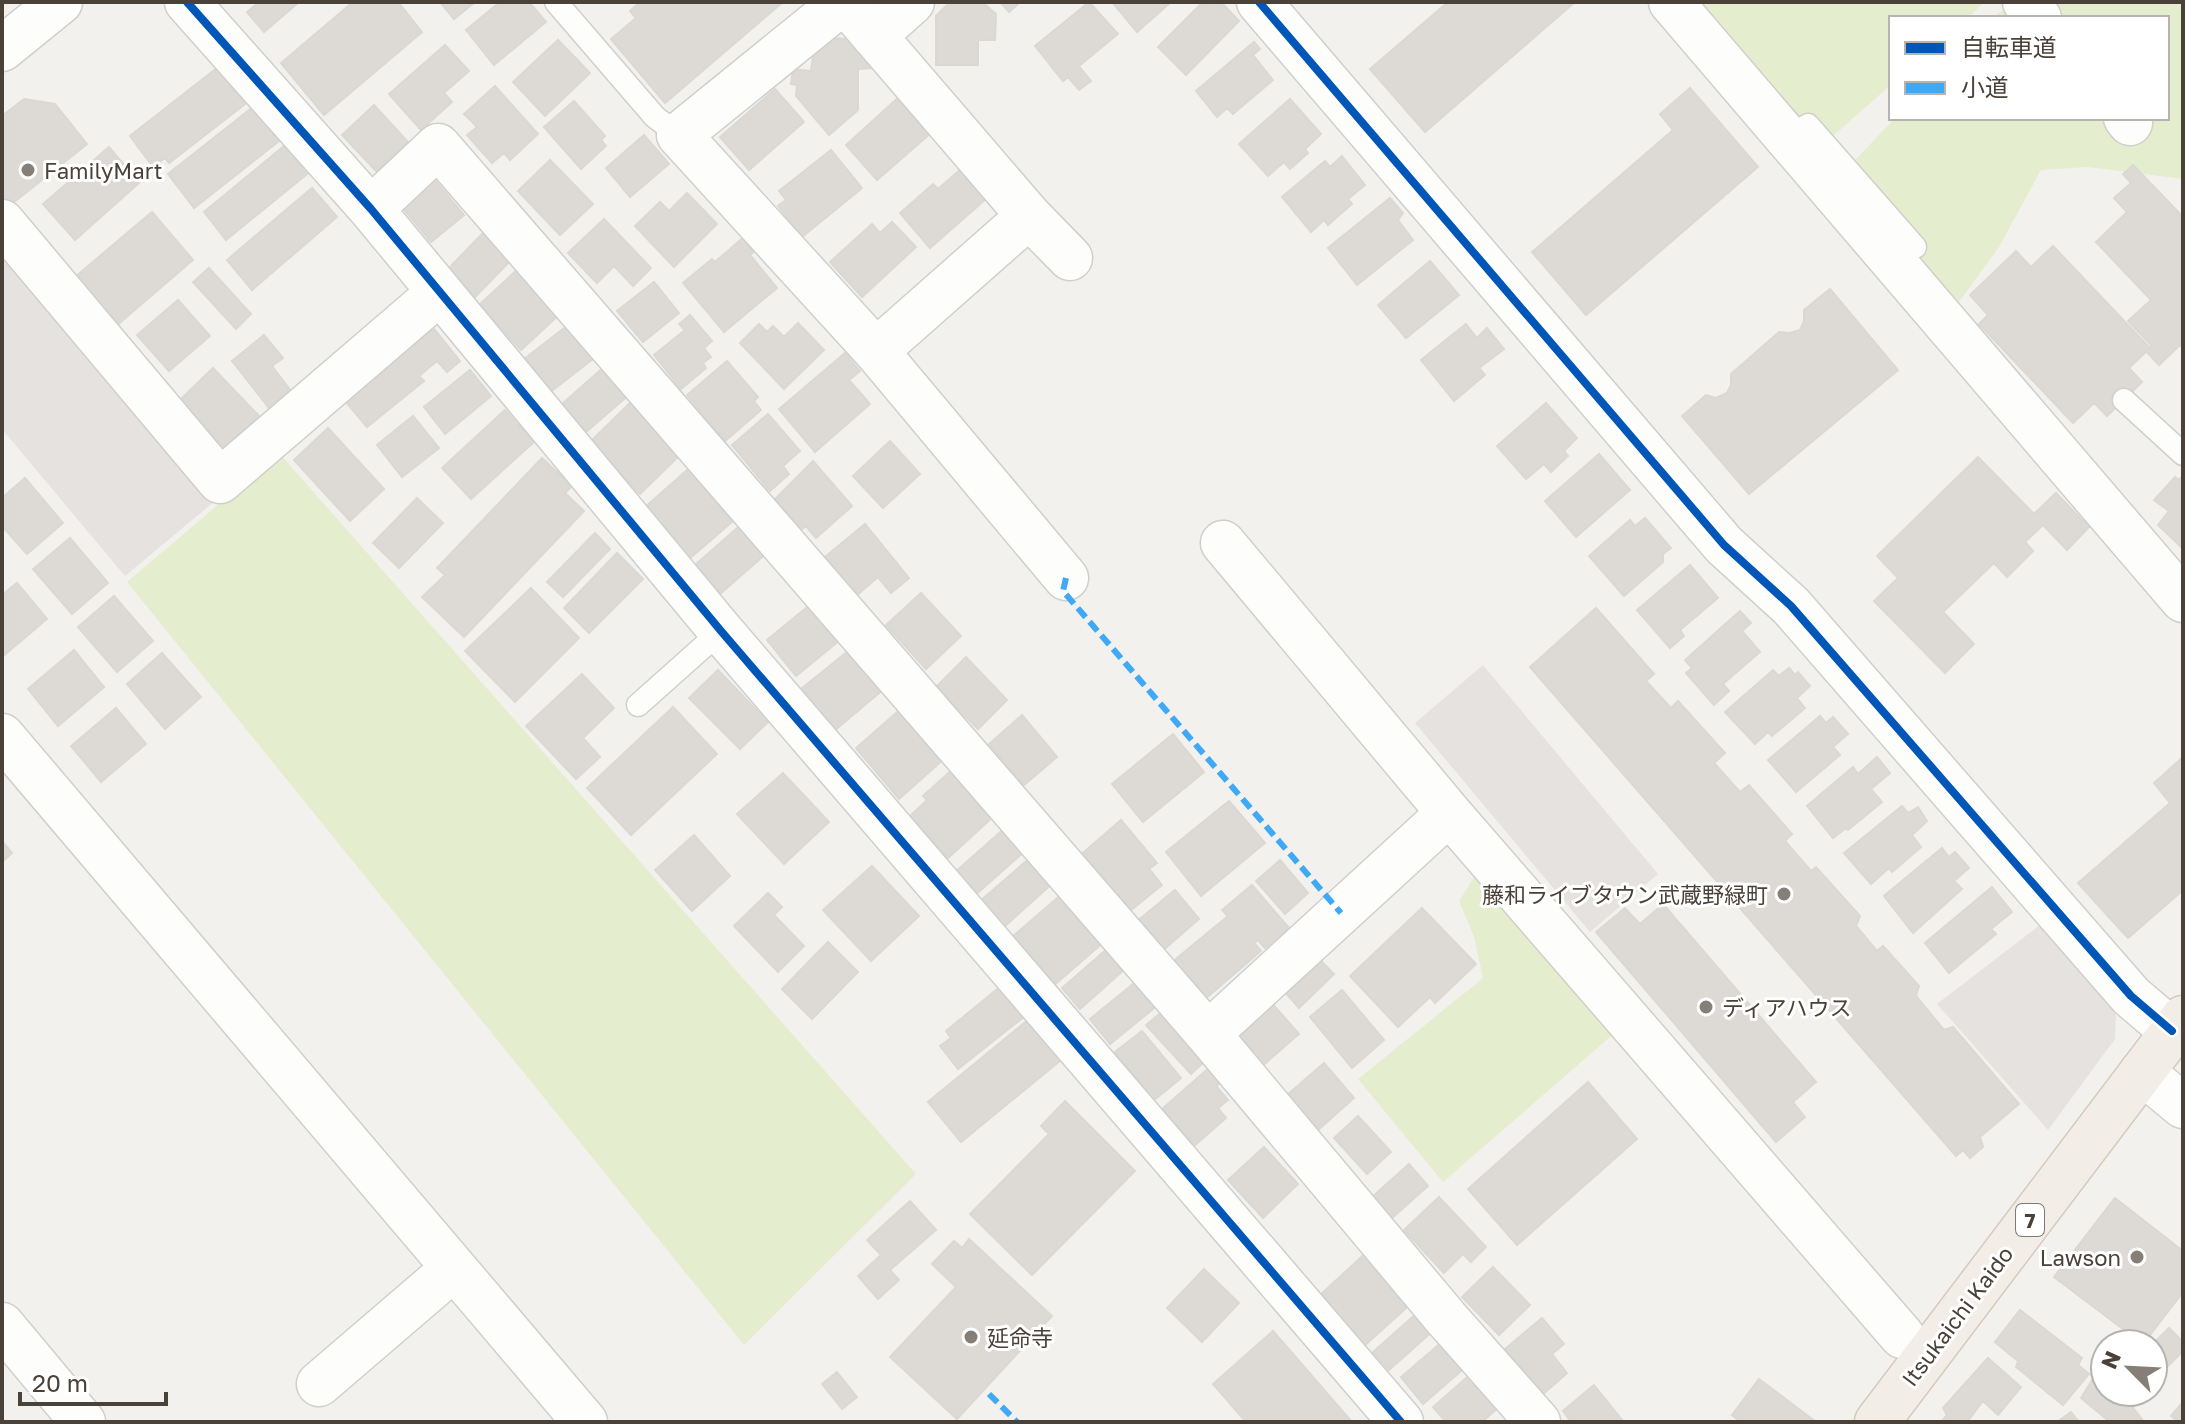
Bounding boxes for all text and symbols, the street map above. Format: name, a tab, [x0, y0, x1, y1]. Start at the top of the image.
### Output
legend	[1889, 16, 2169, 120]
text: 自転車道	[1961, 32, 2057, 61]
text: 小道	[1961, 72, 2009, 101]
place label: FamilyMart	[44, 157, 163, 184]
marker: FamilyMart	[19, 161, 37, 179]
place label: 藤和ライブタウン武蔵野緑町	[1482, 881, 1768, 908]
marker: 藤和ライブタウン武蔵野緑町	[1775, 885, 1793, 903]
place label: ディアハウス	[1722, 994, 1852, 1021]
marker: ディアハウス	[1697, 998, 1715, 1016]
road number: 7	[2016, 1204, 2044, 1236]
street label: Itsukaichi Kaido	[1896, 1241, 2018, 1391]
place label: Lawson	[2040, 1244, 2121, 1271]
marker: Lawson	[2128, 1248, 2146, 1266]
place label: 延命寺	[987, 1324, 1053, 1351]
marker: 延命寺	[962, 1328, 980, 1346]
north arrow	[2089, 1328, 2169, 1408]
text: N	[2095, 1347, 2126, 1373]
scale bar	[20, 1356, 166, 1406]
text: 20 m	[32, 1368, 88, 1397]

